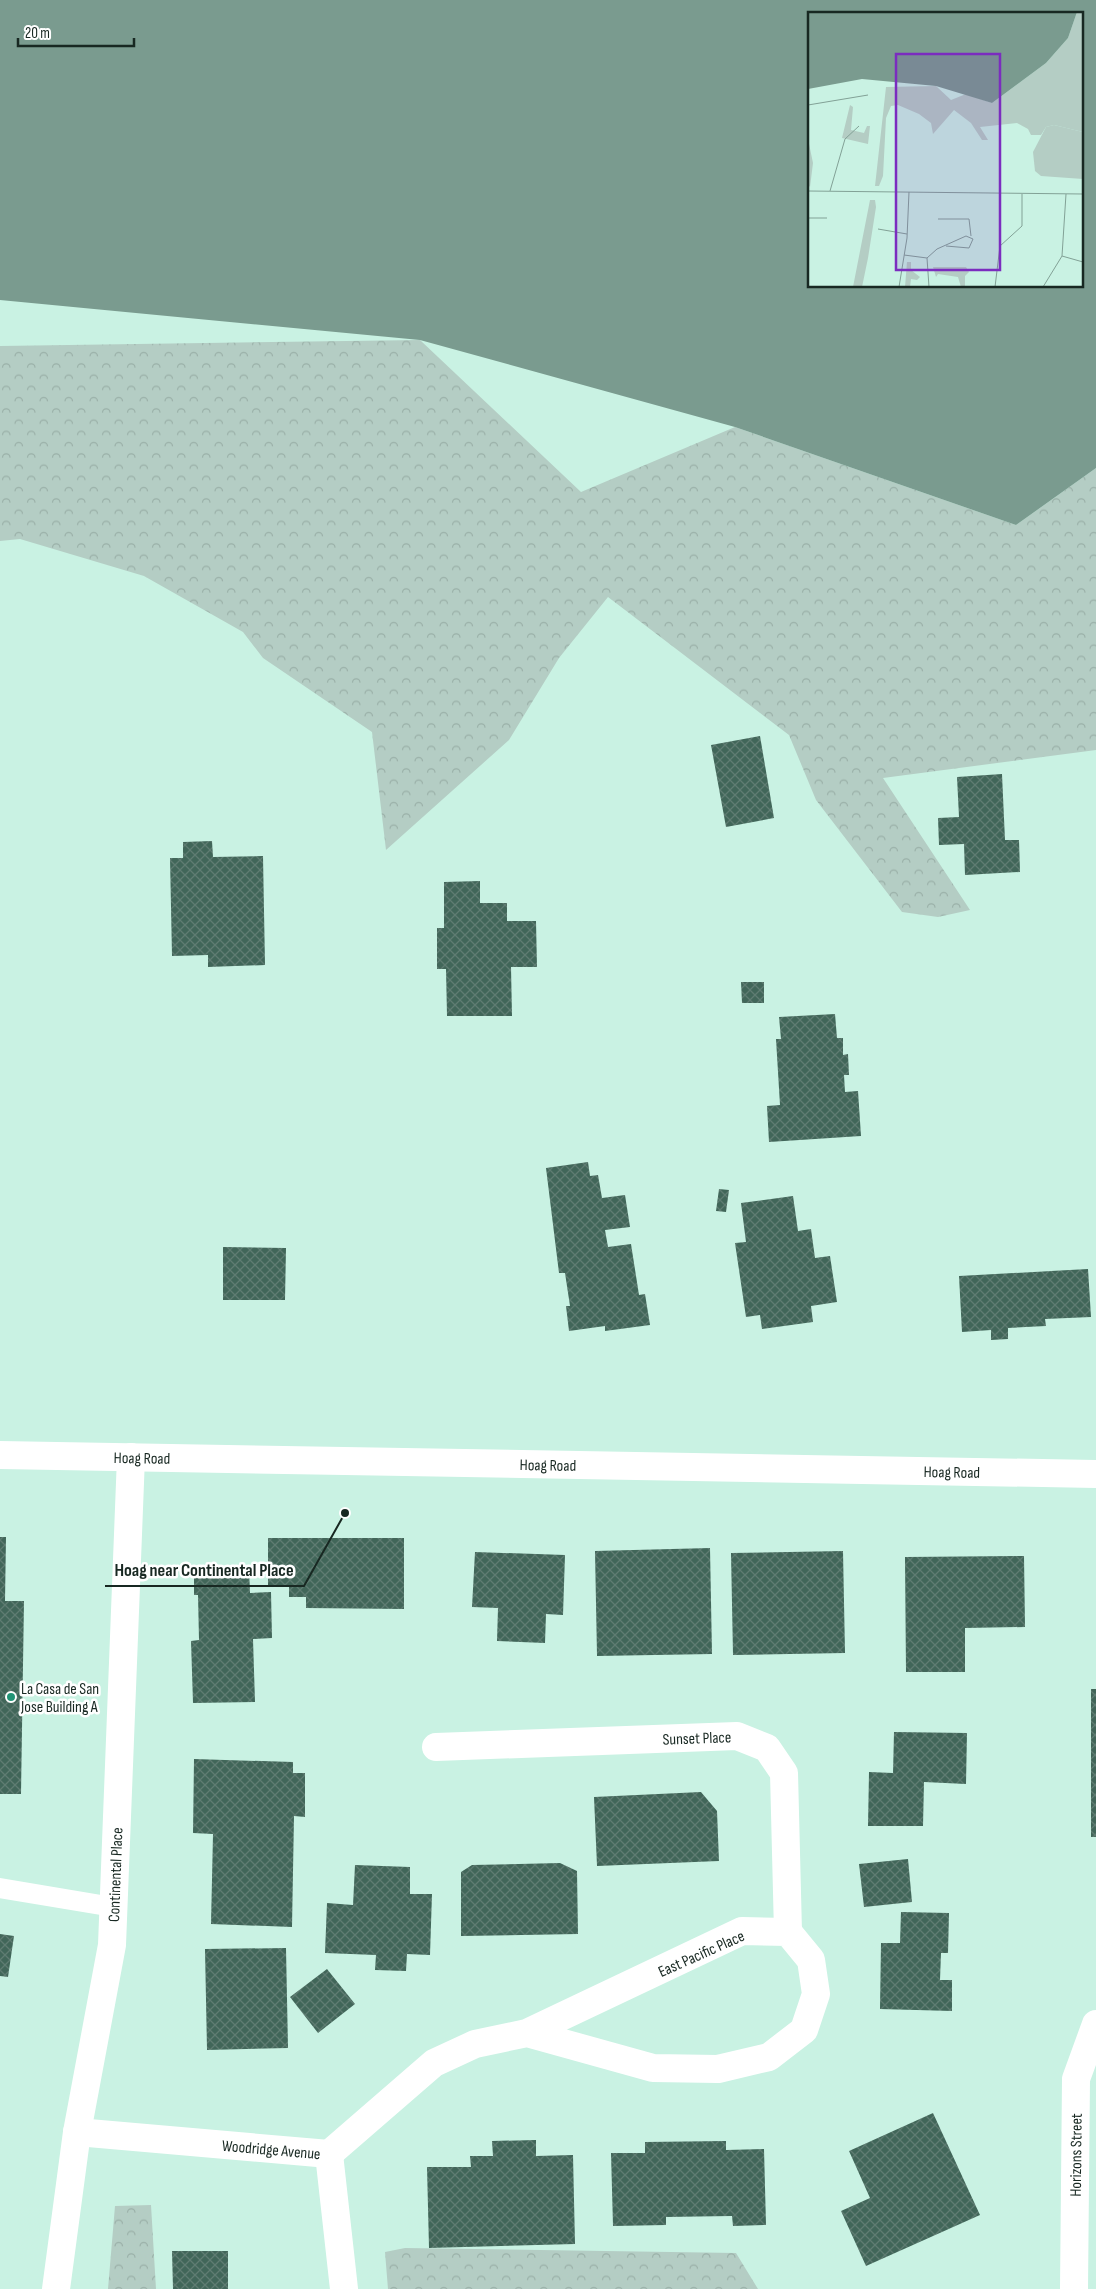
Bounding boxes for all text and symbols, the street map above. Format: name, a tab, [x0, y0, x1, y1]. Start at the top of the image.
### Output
inset map	[808, 12, 1084, 288]
scale bar	[18, 15, 134, 47]
text: 20 m	[25, 24, 50, 43]
street label: Hoag Road	[114, 1449, 170, 1469]
street label: Hoag Road	[519, 1456, 576, 1476]
street label: Hoag Road	[923, 1463, 980, 1483]
callout: Hoag near Continental Place	[105, 1553, 304, 1586]
text: Hoag near Continental Place	[114, 1560, 294, 1581]
place label: La Casa de San Jose Building A	[20, 1680, 99, 1717]
marker: La Casa de San Jose Building A	[5, 1691, 17, 1703]
street label: Sunset Place	[662, 1728, 732, 1750]
street label: Continental Place	[105, 1827, 128, 1922]
street label: East Pacific Place	[656, 1927, 748, 1982]
street label: Horizons Street	[1067, 2113, 1087, 2197]
street label: Woodridge Avenue	[221, 2137, 321, 2164]

